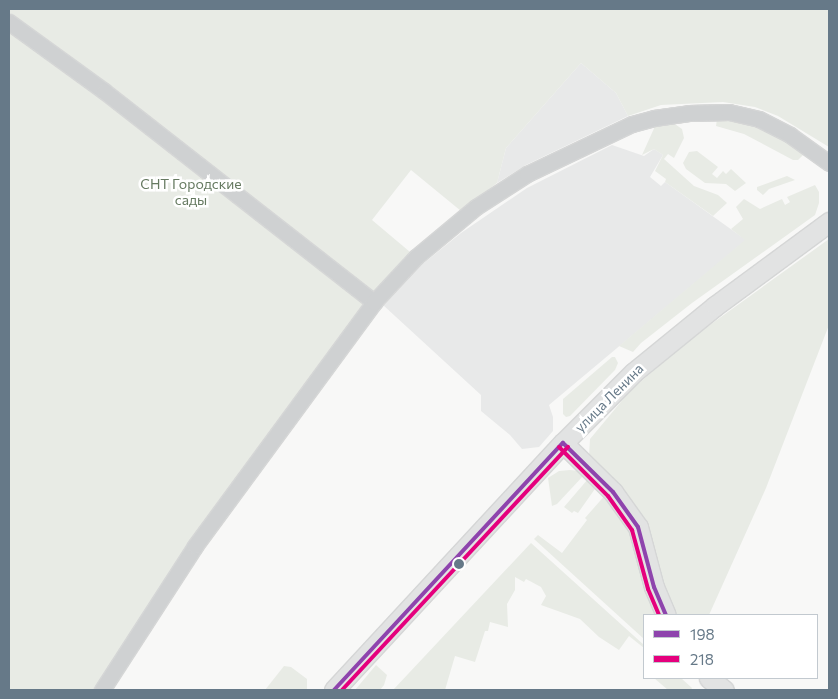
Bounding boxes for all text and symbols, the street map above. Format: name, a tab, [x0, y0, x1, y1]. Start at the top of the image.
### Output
park label: СНТ Городские сады	[140, 176, 242, 208]
street label: улица Ленина	[571, 360, 647, 436]
unlabelled marker	[454, 559, 464, 569]
legend	[643, 614, 818, 679]
text: 198	[690, 625, 715, 643]
text: 218	[690, 650, 714, 668]

